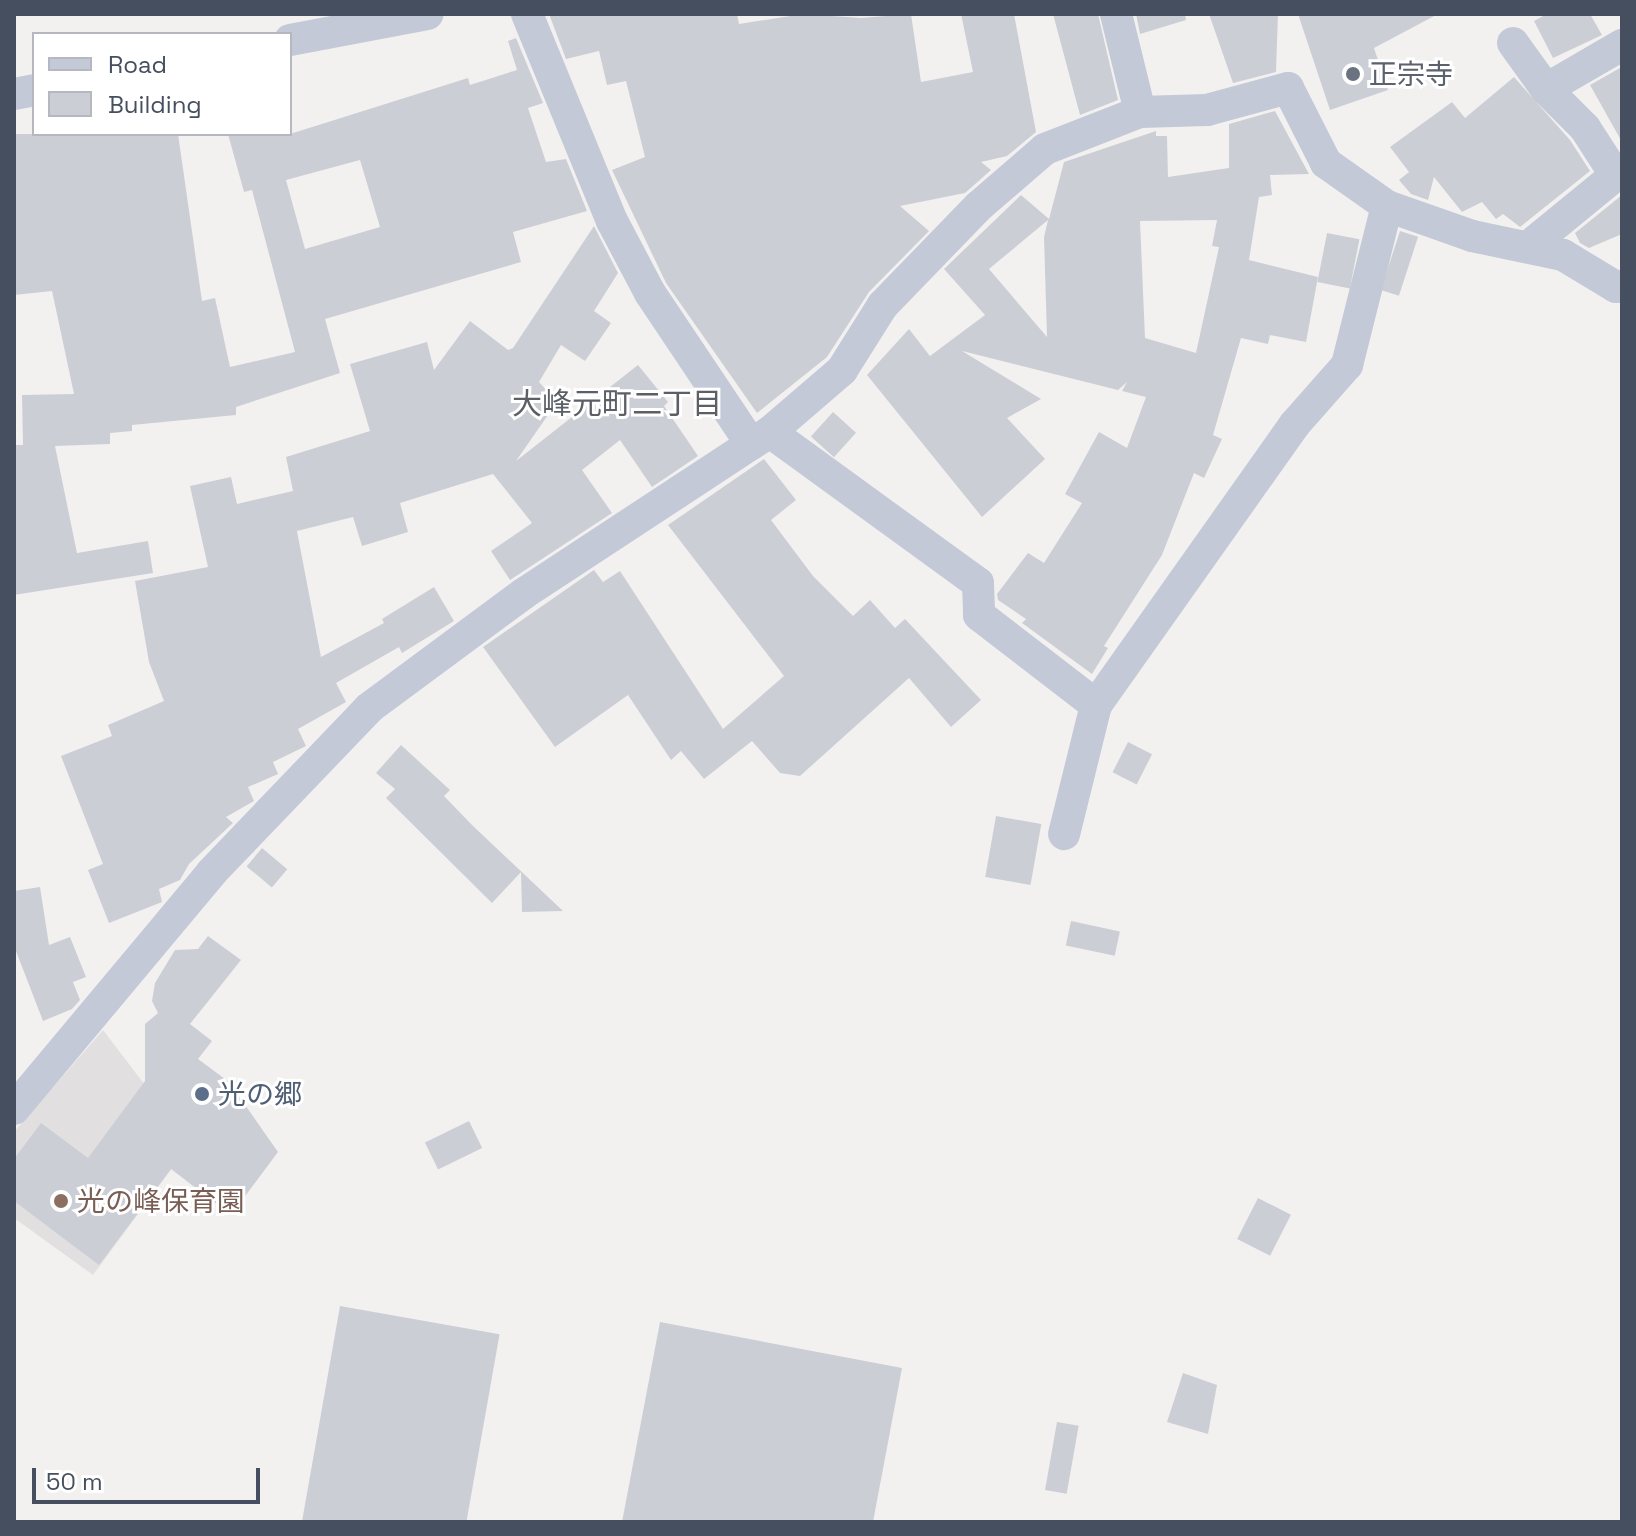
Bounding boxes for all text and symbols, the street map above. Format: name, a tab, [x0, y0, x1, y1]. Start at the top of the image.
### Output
legend	[32, 32, 292, 136]
text: Road	[108, 49, 167, 80]
place label: 正宗寺	[1369, 57, 1453, 91]
marker: 正宗寺	[1344, 65, 1362, 83]
text: Building	[108, 89, 202, 120]
district label: 大峰元町二丁目	[512, 386, 722, 422]
place label: 光の郷	[218, 1077, 302, 1111]
marker: 光の郷	[193, 1085, 211, 1103]
place label: 光の峰保育園	[77, 1184, 245, 1218]
marker: 光の峰保育園	[52, 1192, 70, 1210]
scale bar	[36, 1452, 264, 1502]
text: 50 m	[46, 1466, 103, 1497]

